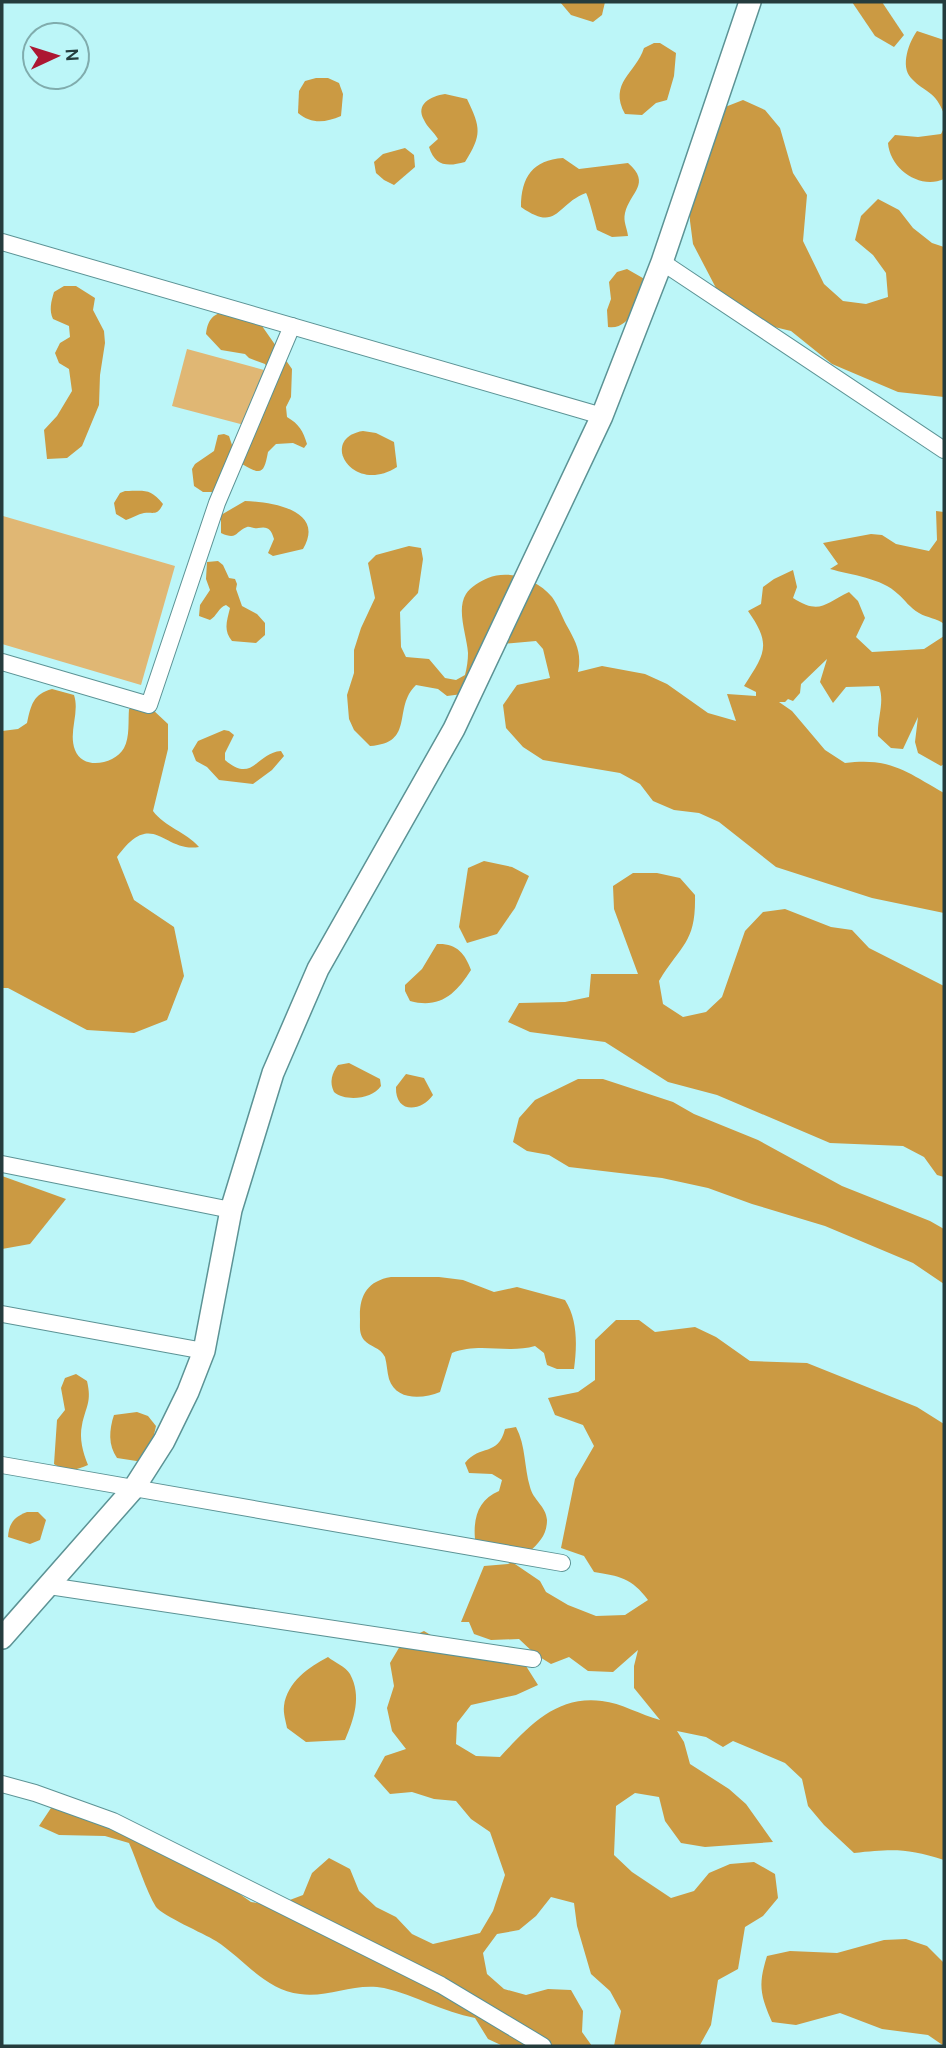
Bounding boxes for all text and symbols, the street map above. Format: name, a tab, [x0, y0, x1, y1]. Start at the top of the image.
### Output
north arrow	[21, 21, 91, 91]
text: N	[61, 47, 83, 62]

